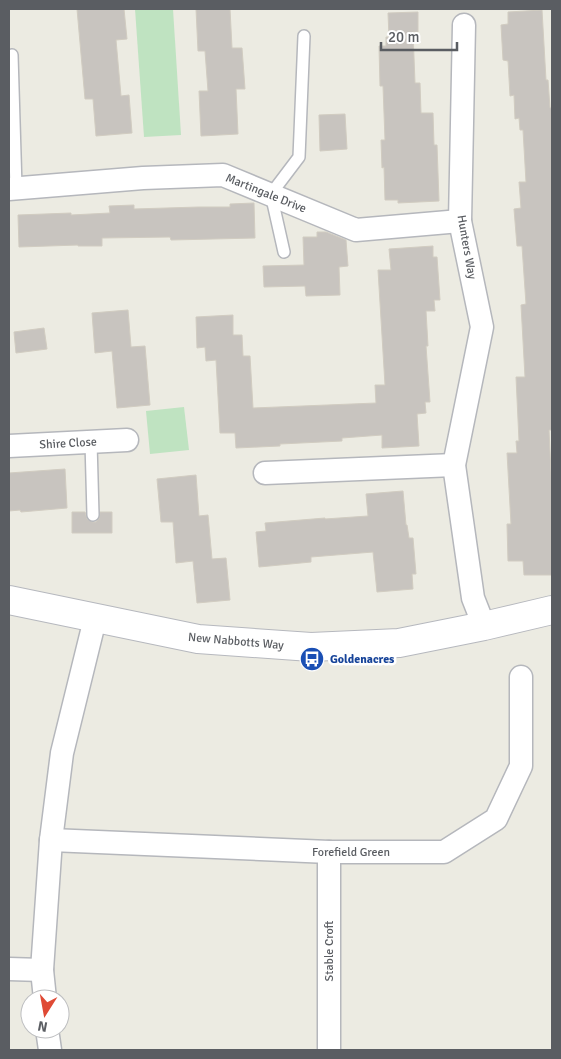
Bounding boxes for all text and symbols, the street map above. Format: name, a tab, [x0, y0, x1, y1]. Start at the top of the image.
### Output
scale bar	[381, 20, 457, 52]
text: 20 m	[388, 28, 419, 46]
street label: Martingale Drive	[223, 170, 308, 216]
street label: Hunters Way	[453, 214, 480, 281]
street label: Shire Close	[39, 435, 97, 452]
street label: New Nabbotts Way	[188, 630, 285, 653]
bus stop icon: Goldenacres	[299, 646, 325, 672]
place label: Goldenacres	[330, 652, 395, 667]
street label: Forefield Green	[312, 845, 390, 860]
street label: Stable Croft	[322, 920, 337, 981]
north arrow	[20, 989, 70, 1039]
text: N	[36, 1017, 49, 1036]

